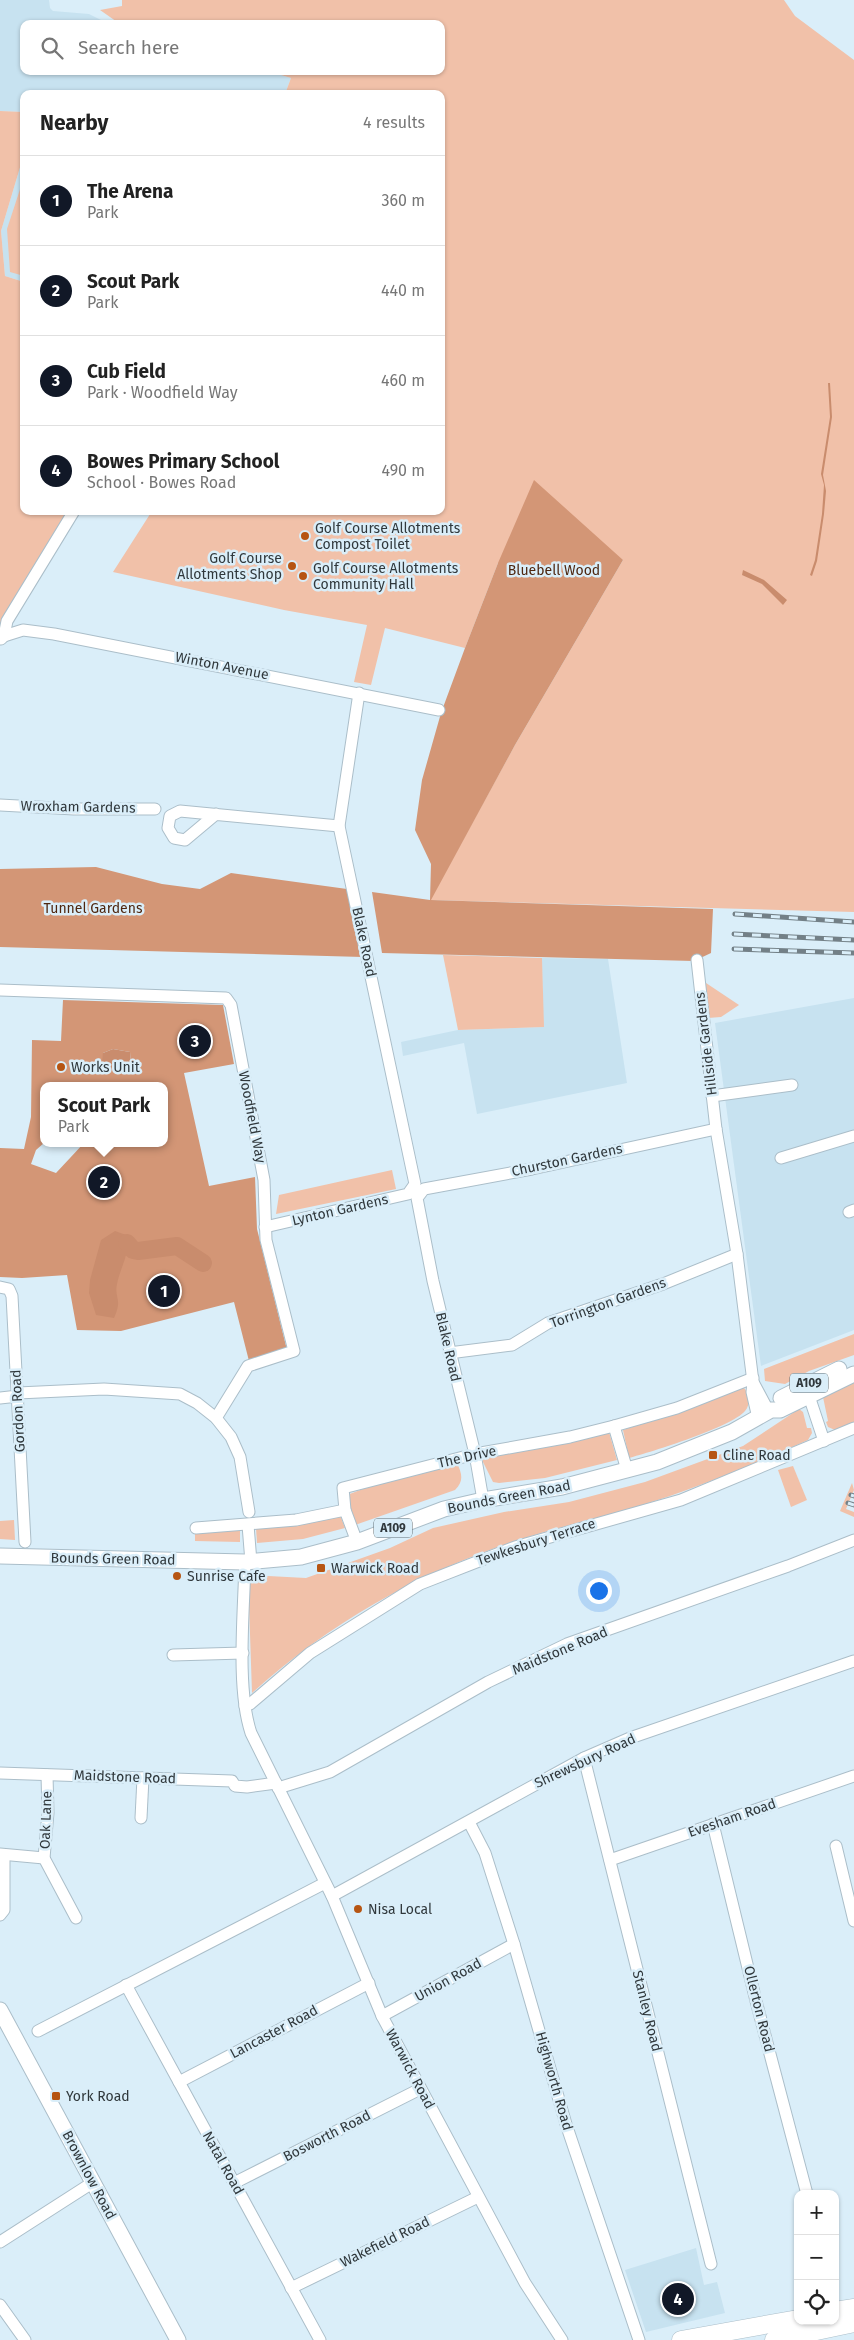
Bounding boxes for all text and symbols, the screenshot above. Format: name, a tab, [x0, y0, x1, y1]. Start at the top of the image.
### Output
search box	[20, 20, 445, 75]
icon: search	[38, 34, 66, 62]
text: Search here	[78, 36, 179, 59]
text: Nearby	[40, 110, 108, 136]
text: 4 results	[363, 113, 425, 132]
text: The Arena	[87, 180, 173, 203]
text: 1	[52, 191, 60, 210]
text: 360 m	[382, 191, 425, 210]
text: Park	[87, 203, 119, 222]
text: Scout Park	[87, 270, 179, 293]
text: 2	[52, 281, 60, 300]
text: 440 m	[381, 281, 425, 300]
text: Park	[87, 293, 119, 312]
text: Cub Field	[87, 360, 166, 383]
text: 3	[52, 371, 60, 390]
text: 460 m	[381, 371, 425, 390]
text: Park · Woodfield Way	[87, 383, 238, 402]
text: Bowes Primary School	[87, 450, 279, 473]
text: 4	[51, 461, 61, 480]
text: 490 m	[382, 461, 425, 480]
text: School · Bowes Road	[87, 473, 236, 492]
place label: Golf Course Allotments Compost Toilet	[315, 520, 461, 553]
marker: Golf Course Allotments Compost Toilet	[299, 530, 311, 542]
place label: Golf Course Allotments Shop	[177, 550, 282, 583]
marker: Golf Course Allotments Shop	[286, 560, 298, 572]
place label: Golf Course Allotments Community Hall	[313, 560, 459, 593]
park label: Bluebell Wood	[508, 562, 600, 579]
marker: Golf Course Allotments Community Hall	[297, 570, 309, 582]
street label: Winton Avenue	[174, 649, 270, 683]
street label: Wroxham Gardens	[20, 797, 136, 817]
park label: Tunnel Gardens	[44, 900, 143, 917]
street label: Blake Road	[348, 906, 380, 978]
street label: Hillside Gardens	[691, 991, 721, 1097]
pin: 3	[179, 1022, 211, 1060]
place label: Works Unit	[71, 1059, 141, 1076]
marker: Works Unit	[55, 1061, 67, 1073]
street label: Woodfield Way	[235, 1070, 269, 1165]
popup	[40, 1082, 168, 1147]
text: Scout Park	[58, 1094, 150, 1117]
text: Park	[58, 1117, 89, 1136]
street label: Churston Gardens	[510, 1140, 624, 1180]
pin: 2	[88, 1163, 120, 1201]
street label: Lynton Gardens	[290, 1191, 390, 1229]
pin: 1	[148, 1272, 180, 1310]
street label: Torrington Gardens	[548, 1274, 669, 1332]
street label: Blake Road	[432, 1311, 464, 1383]
street label: Gordon Road	[7, 1369, 29, 1453]
road number: A109	[790, 1374, 828, 1392]
street label: The Drive	[436, 1442, 498, 1472]
place label: Cline Road	[723, 1447, 791, 1464]
marker: Cline Road	[707, 1449, 719, 1461]
street label: Bounds Green Road	[446, 1477, 572, 1517]
street label: Tewkesbury Terrace	[474, 1515, 598, 1569]
road number: A109	[374, 1519, 412, 1538]
street label: Bounds Green Road	[50, 1549, 176, 1569]
place label: Warwick Road	[331, 1560, 419, 1577]
marker: Warwick Road	[315, 1562, 327, 1574]
place label: Sunrise Cafe	[187, 1568, 266, 1585]
marker: Sunrise Cafe	[171, 1570, 183, 1582]
your location	[586, 1578, 612, 1604]
street label: Maidstone Road	[510, 1623, 610, 1679]
street label: Shrewsbury Road	[532, 1730, 638, 1792]
street label: Maidstone Road	[74, 1767, 176, 1787]
street label: Oak Lane	[36, 1791, 56, 1849]
street label: Evesham Road	[686, 1795, 778, 1841]
place label: Nisa Local	[368, 1901, 432, 1918]
marker: Nisa Local	[352, 1903, 364, 1915]
street label: Union Road	[412, 1955, 484, 2005]
street label: Ollerton Road	[740, 1964, 778, 2054]
street label: Stanley Road	[629, 1969, 665, 2053]
street label: Lancaster Road	[227, 2002, 321, 2062]
street label: Warwick Road	[382, 2026, 438, 2112]
street label: Highworth Road	[532, 2030, 576, 2132]
place label: York Road	[66, 2088, 130, 2105]
marker: York Road	[50, 2090, 62, 2102]
street label: Bosworth Road	[280, 2107, 374, 2165]
street label: Brownlow Road	[58, 2128, 120, 2222]
street label: Natal Road	[199, 2128, 247, 2198]
map controls	[794, 2190, 839, 2325]
button: +	[794, 2190, 839, 2235]
street label: Wakefield Road	[337, 2213, 433, 2271]
button: −	[794, 2235, 839, 2280]
pin: 4	[662, 2280, 694, 2318]
button: locate	[794, 2280, 839, 2325]

